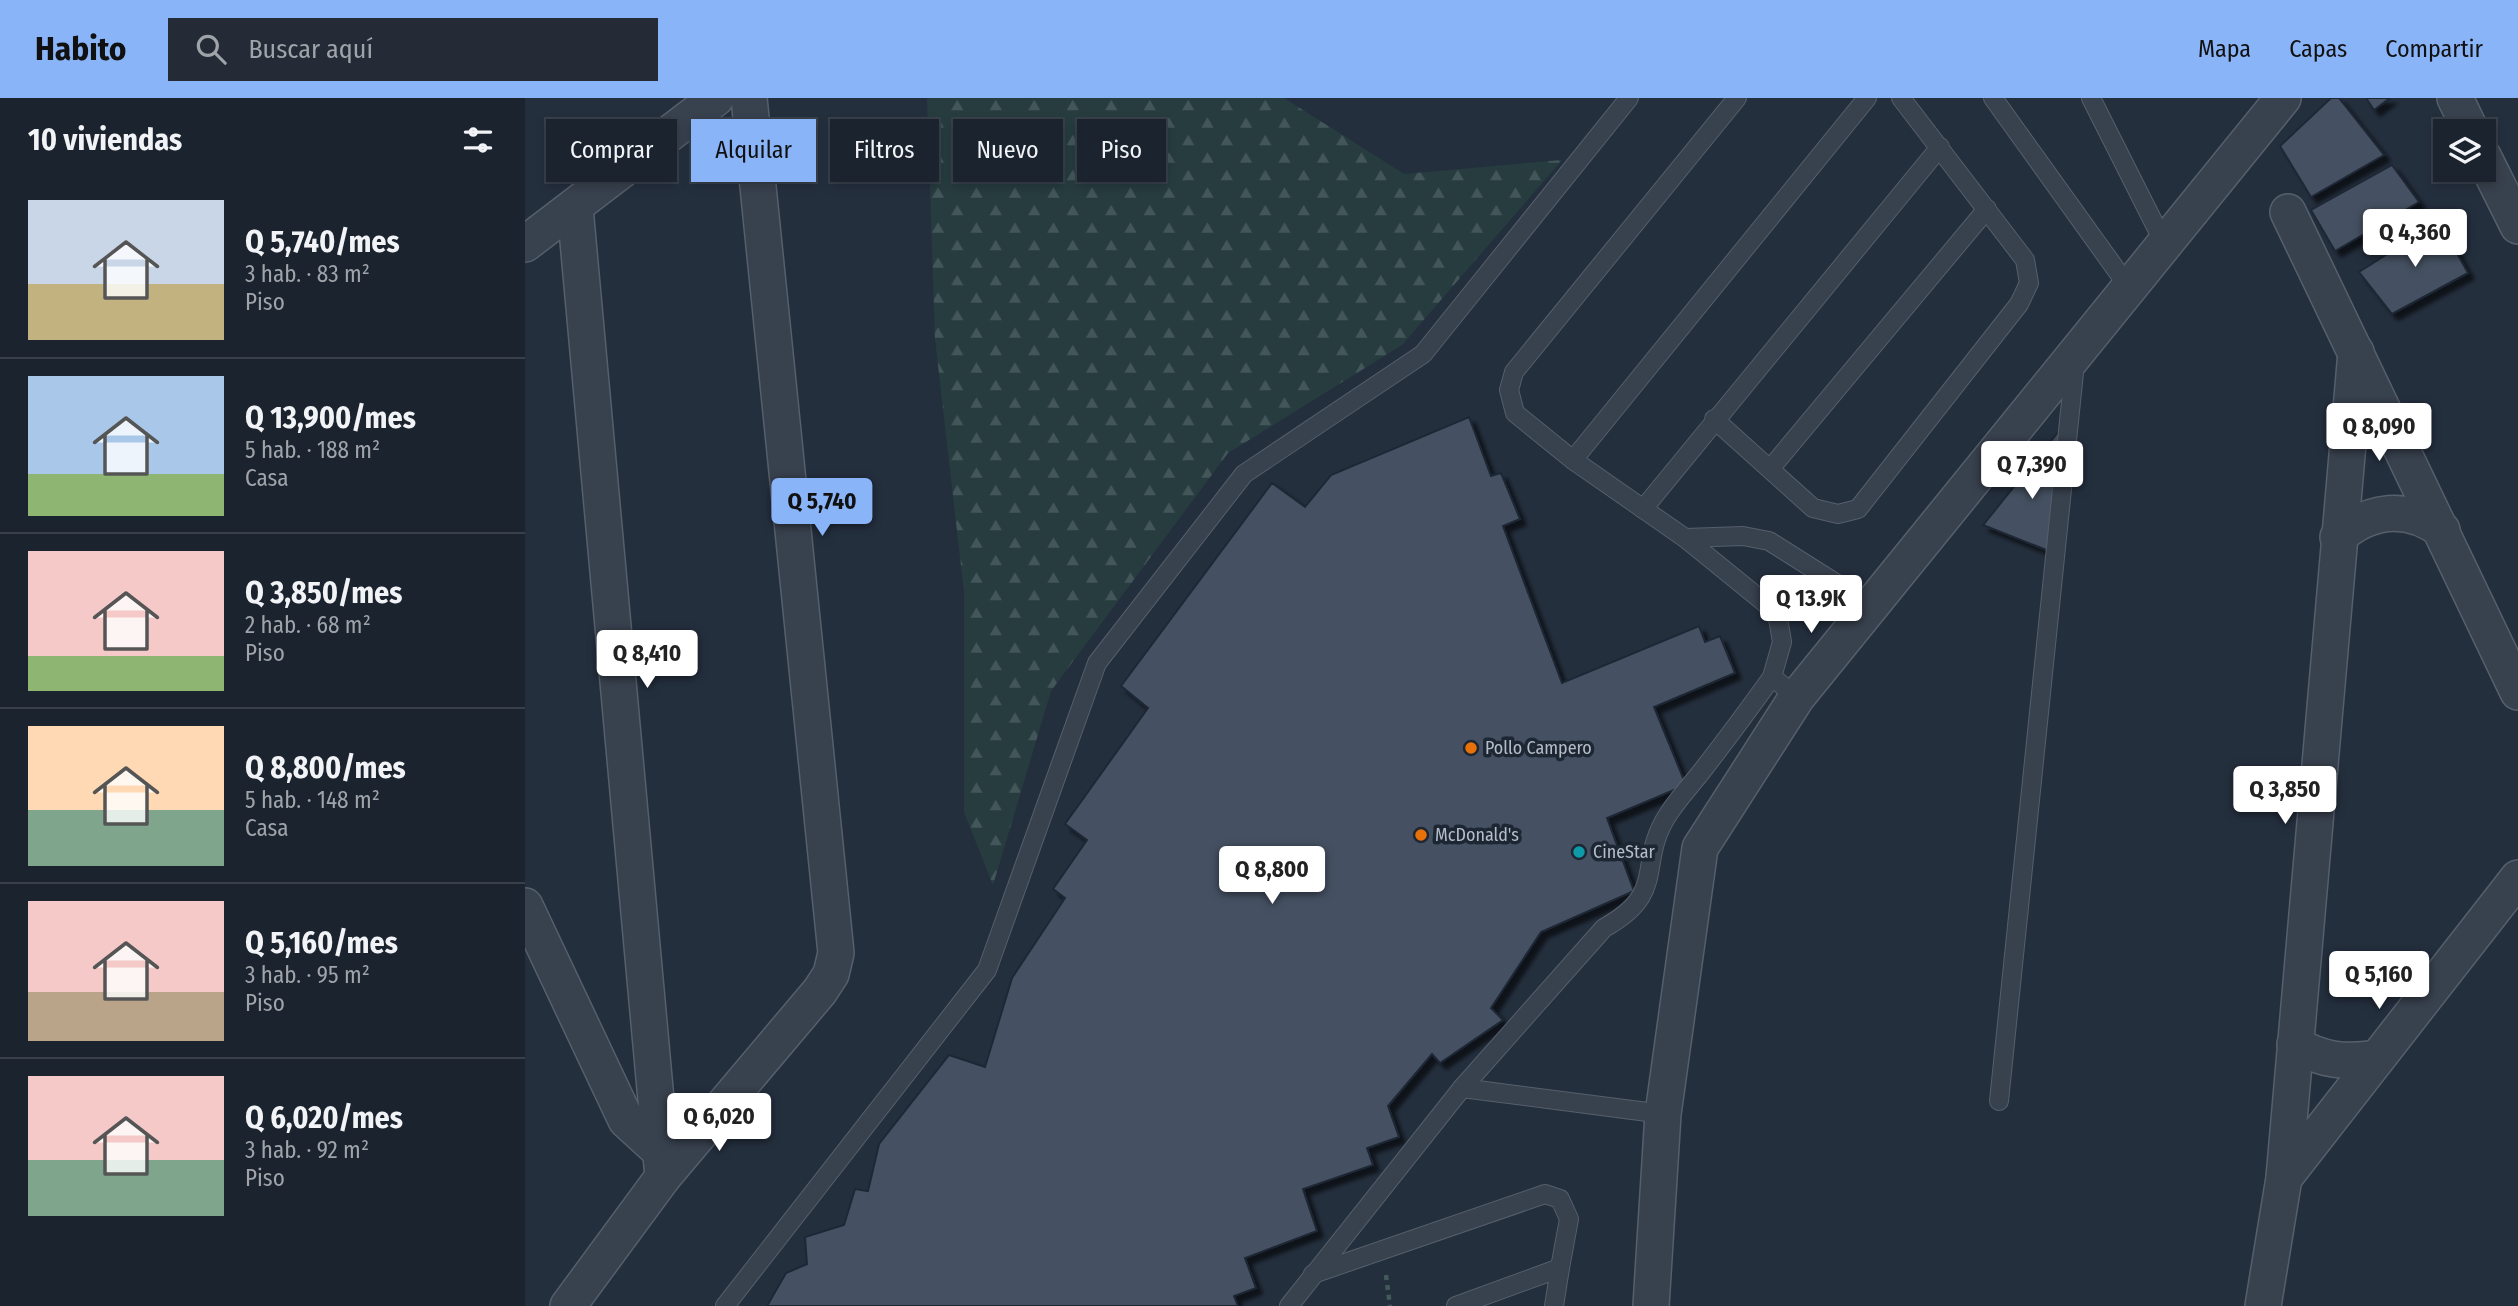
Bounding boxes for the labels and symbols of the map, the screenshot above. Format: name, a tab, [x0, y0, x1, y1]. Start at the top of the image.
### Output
pin: Q 4,360	[2350, 209, 2480, 269]
pin: Q 8,090	[2314, 404, 2444, 463]
pin: Q 7,390	[1967, 442, 2097, 501]
pin: Q 5,740	[757, 478, 887, 538]
pin: Q 13.9K	[1746, 575, 1876, 635]
pin: Q 8,410	[582, 630, 712, 690]
place label: Pollo Campero	[1485, 737, 1592, 759]
marker: Pollo Campero	[1463, 740, 1479, 756]
pin: Q 3,850	[2220, 766, 2350, 826]
place label: McDonald's	[1435, 824, 1519, 846]
marker: McDonald's	[1413, 827, 1429, 843]
place label: CineStar	[1593, 841, 1656, 863]
marker: CineStar	[1571, 844, 1587, 860]
pin: Q 8,800	[1207, 846, 1337, 906]
pin: Q 5,160	[2314, 951, 2444, 1011]
pin: Q 6,020	[654, 1094, 784, 1153]

